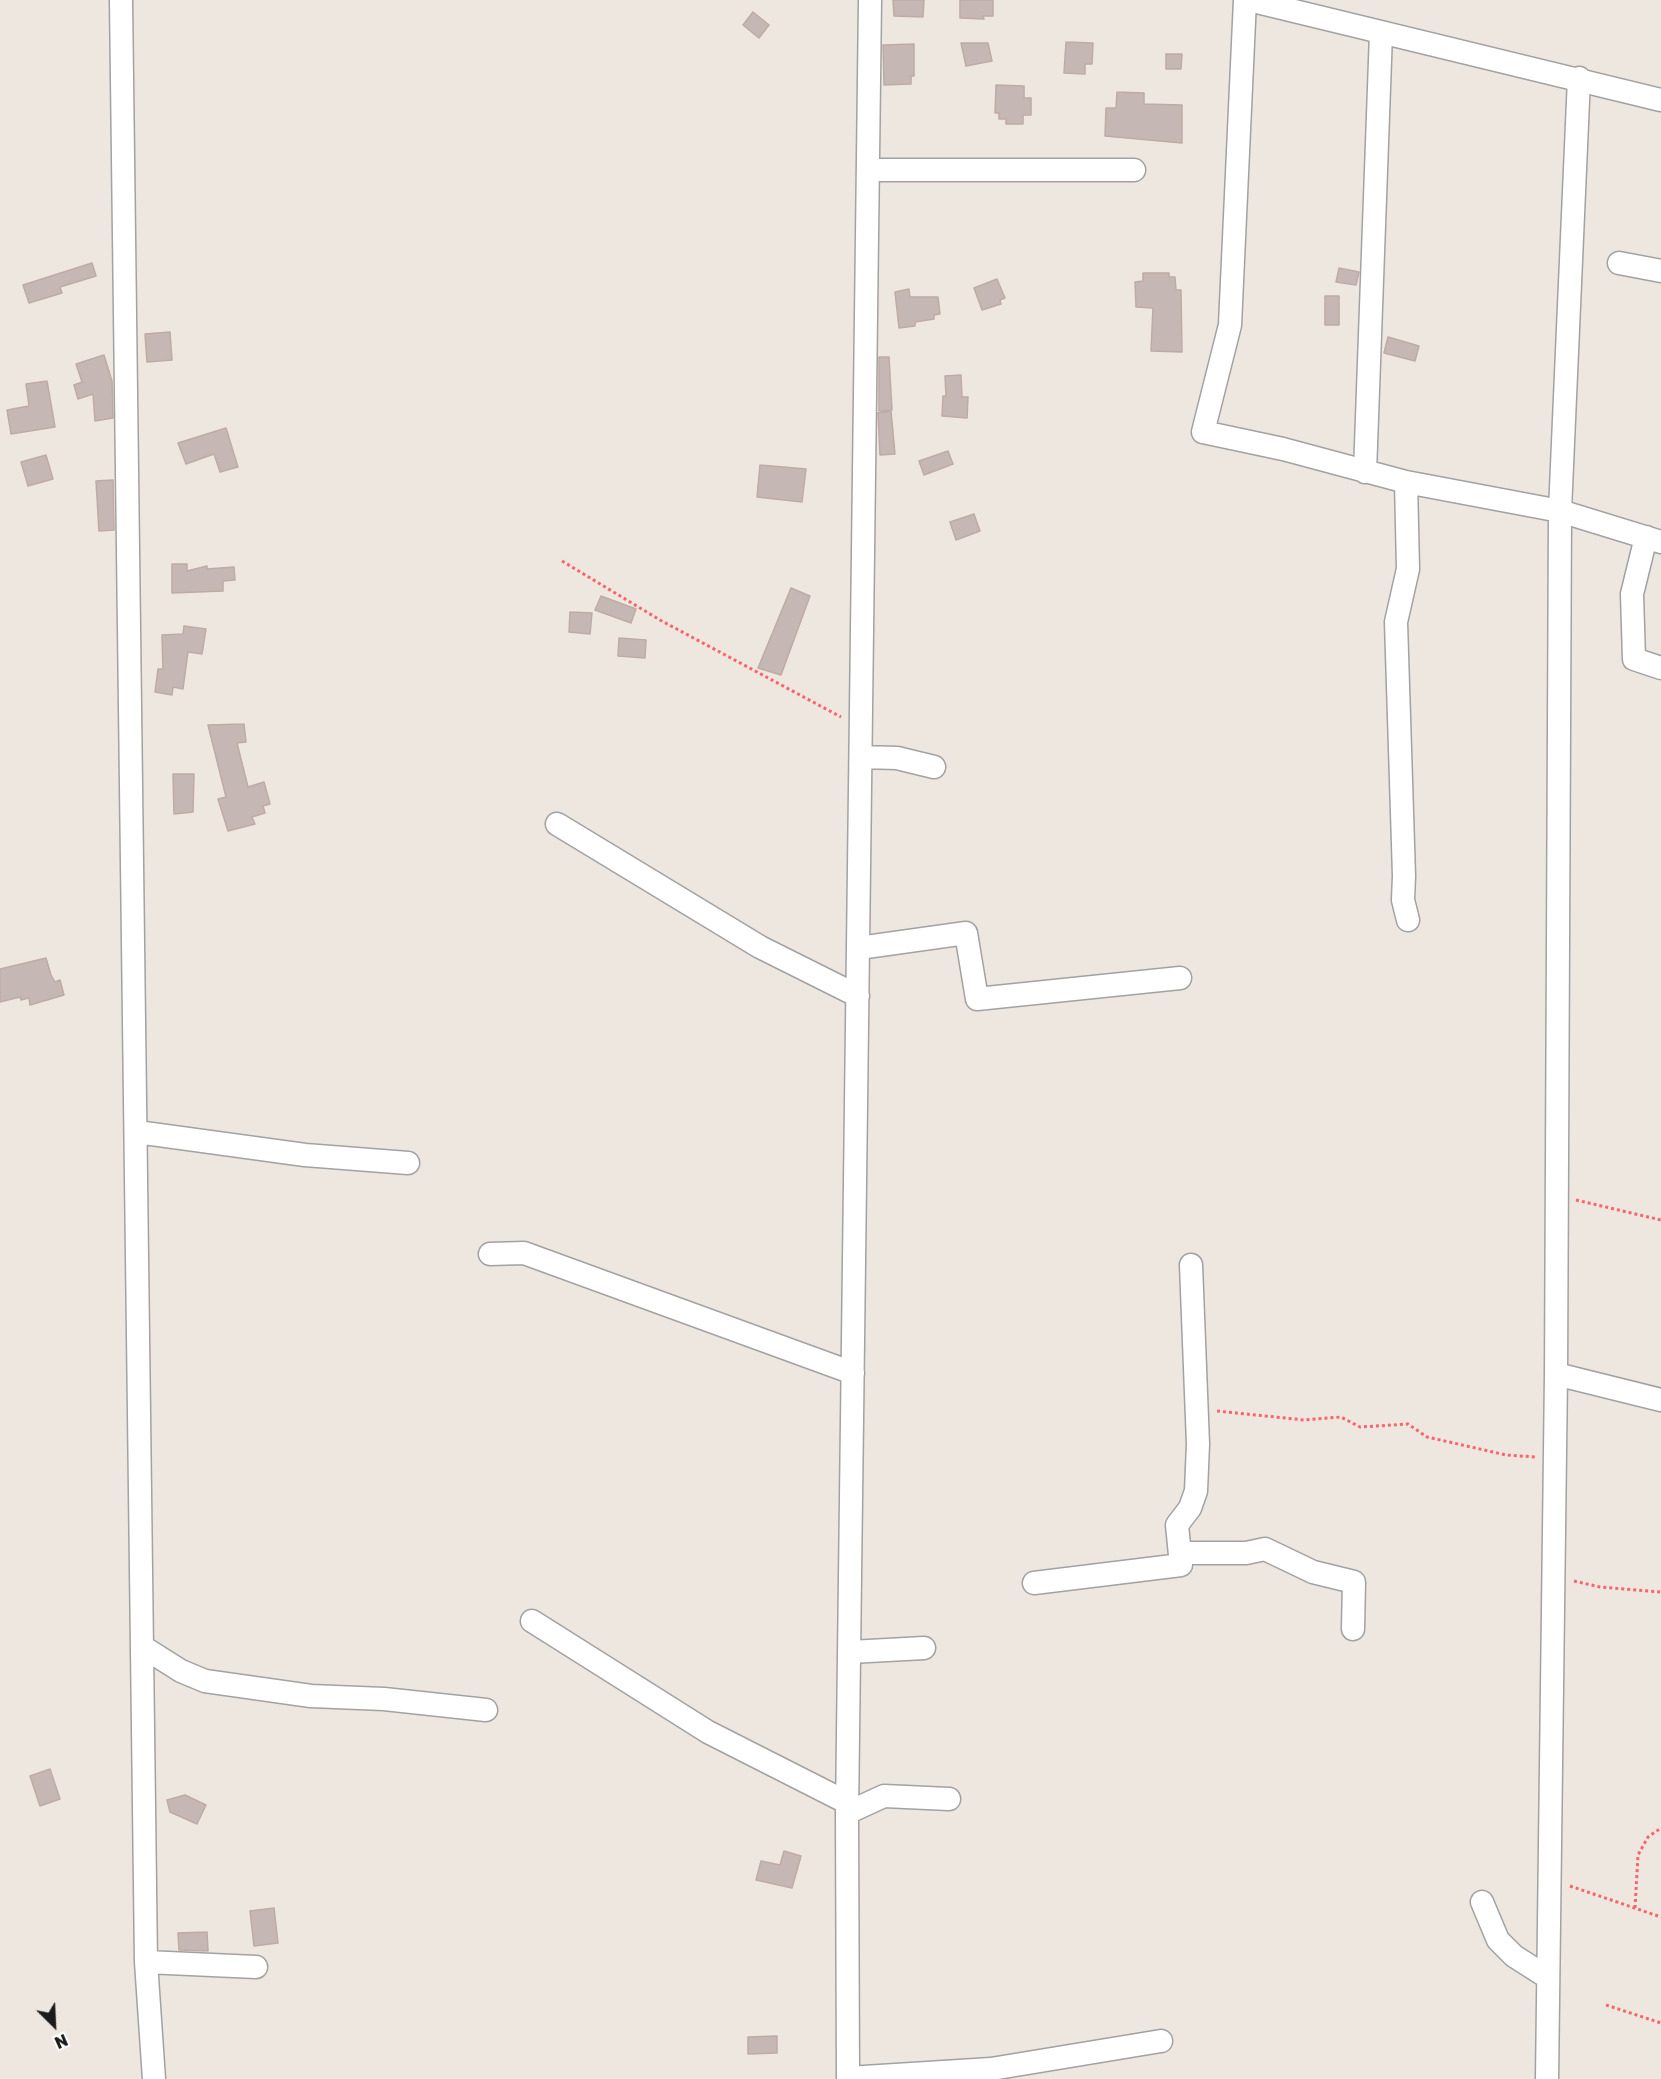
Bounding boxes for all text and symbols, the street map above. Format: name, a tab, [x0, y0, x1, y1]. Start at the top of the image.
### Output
north arrow	[24, 1995, 84, 2055]
text: N	[52, 2030, 71, 2053]

